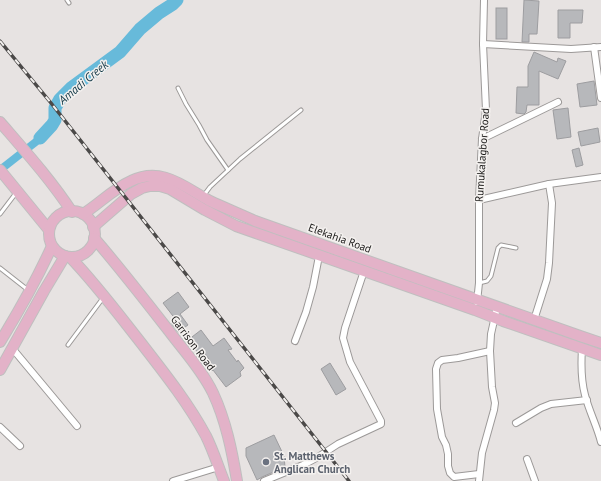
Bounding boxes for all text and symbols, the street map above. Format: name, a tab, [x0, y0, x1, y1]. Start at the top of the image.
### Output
water label: Amadi Creek	[54, 56, 112, 108]
street label: Rumukalagbor Road	[472, 107, 492, 203]
street label: Elekahia Road	[307, 220, 374, 256]
street label: Garrison Road	[168, 313, 218, 373]
place label: St. Matthews Anglican Church	[274, 449, 350, 476]
marker: St. Matthews Anglican Church	[261, 457, 271, 467]

